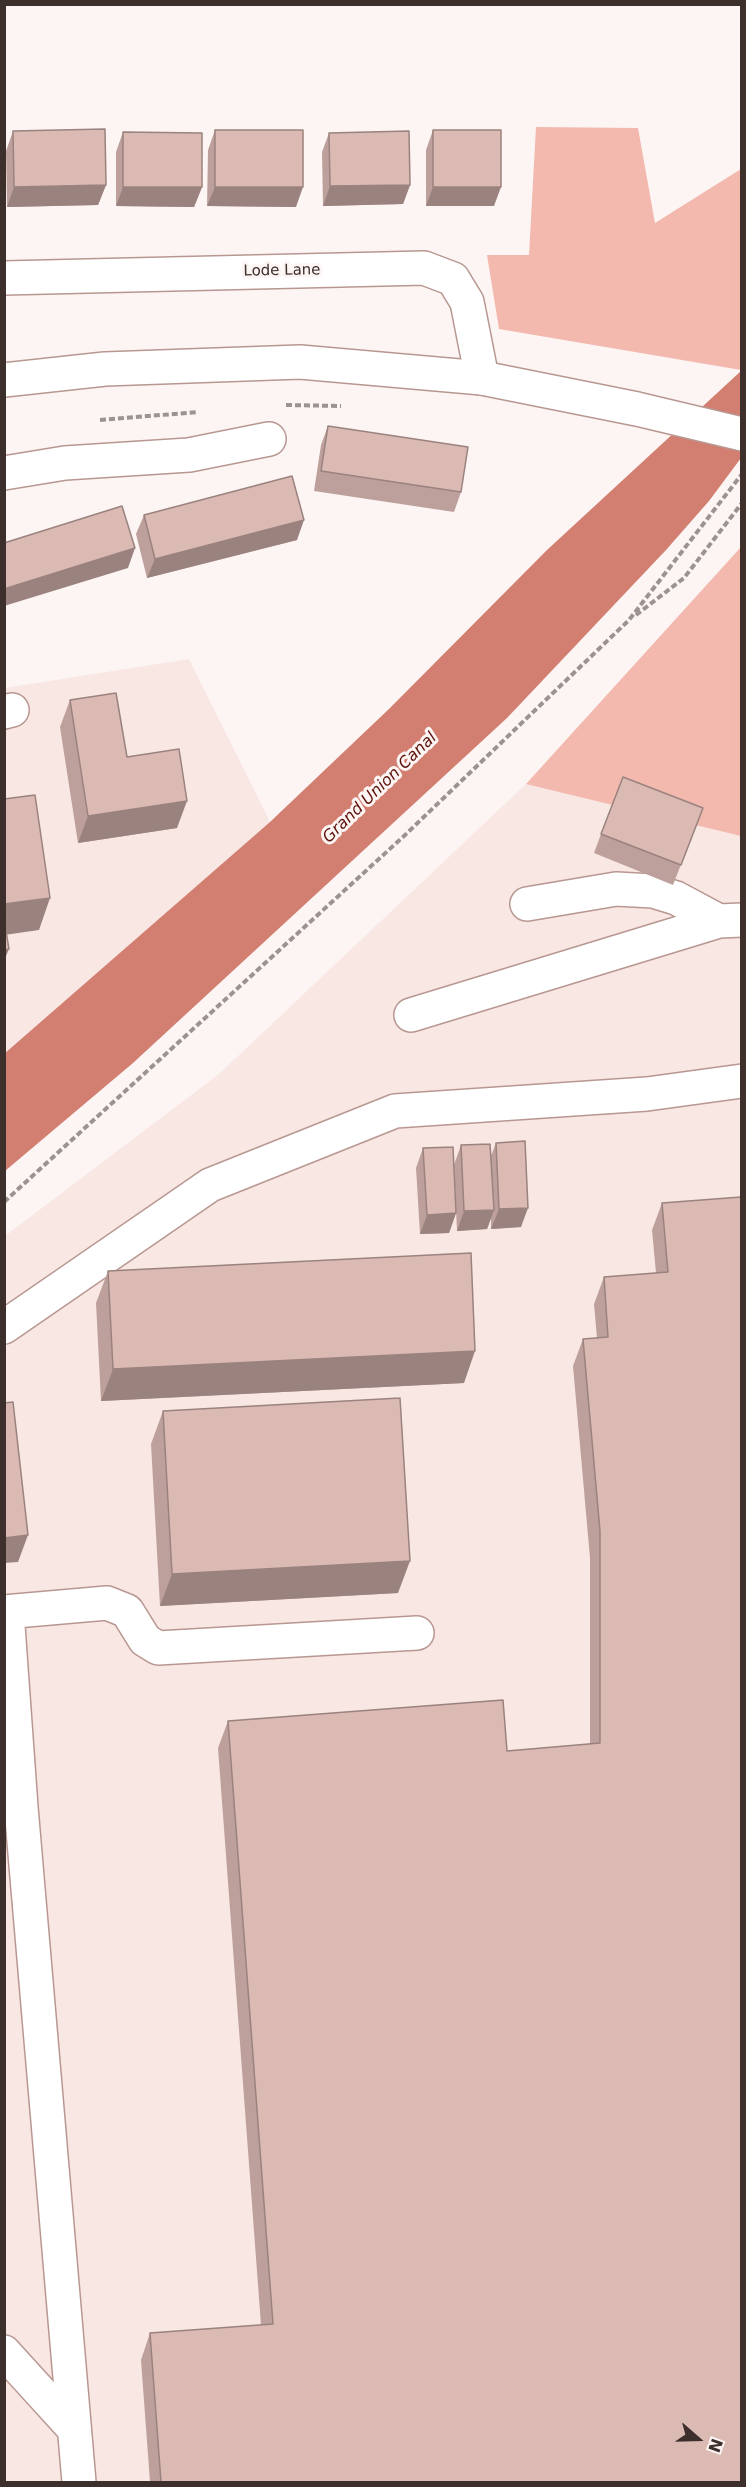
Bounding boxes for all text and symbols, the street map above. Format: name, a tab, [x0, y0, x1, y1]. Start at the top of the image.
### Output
street label: Lode Lane	[243, 261, 321, 281]
water label: Grand Union Canal	[319, 729, 441, 847]
north arrow	[668, 2409, 728, 2469]
text: N	[704, 2436, 727, 2455]

